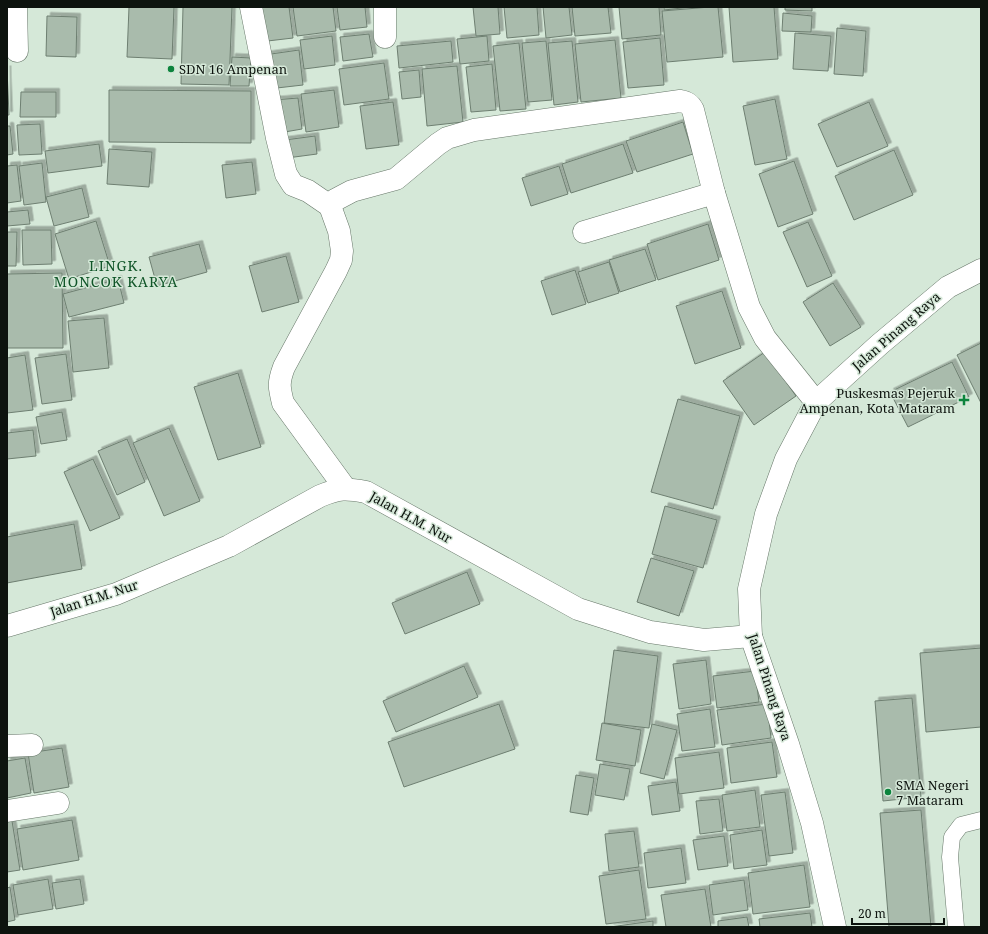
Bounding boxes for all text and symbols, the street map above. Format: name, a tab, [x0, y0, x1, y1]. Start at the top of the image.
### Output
place label: SDN 16 Ampenan	[179, 60, 288, 78]
marker: SDN 16 Ampenan	[166, 64, 176, 74]
district label: LINGK. MONCOK KARYA	[54, 256, 178, 291]
street label: Jalan Pinang Raya	[847, 288, 944, 375]
place label: Puskesmas Pejeruk Ampenan, Kota Mataram	[799, 384, 955, 417]
marker: Puskesmas Pejeruk Ampenan, Kota Mataram	[958, 394, 970, 406]
street label: Jalan H.M. Nur	[366, 486, 455, 547]
street label: Jalan H.M. Nur	[47, 575, 140, 621]
street label: Jalan Pinang Raya	[744, 630, 796, 743]
place label: SMA Negeri 7 Mataram	[896, 776, 969, 809]
marker: SMA Negeri 7 Mataram	[883, 787, 893, 797]
scale bar	[852, 900, 944, 926]
text: 20 m	[858, 905, 886, 922]

